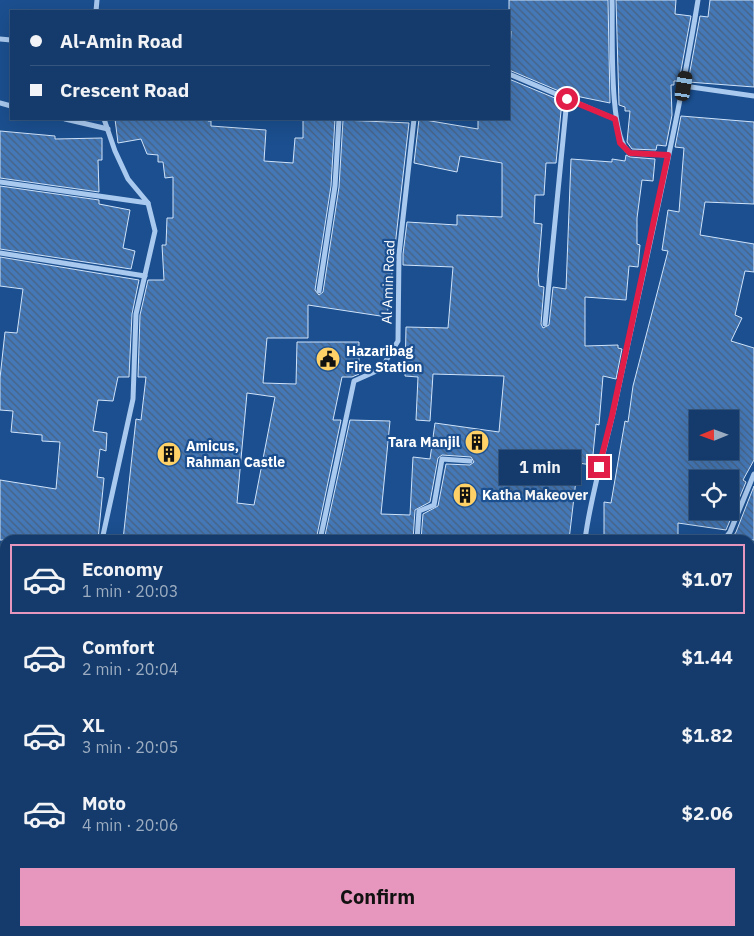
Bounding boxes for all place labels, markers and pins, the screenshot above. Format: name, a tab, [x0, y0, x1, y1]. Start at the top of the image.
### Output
place label: Hazaribag Fire Station	[346, 342, 422, 376]
public building icon: Hazaribag Fire Station	[315, 346, 341, 372]
building icon: Tara Manjil	[464, 429, 490, 455]
place label: Tara Manjil	[388, 433, 460, 451]
place label: Amicus, Rahman Castle	[186, 437, 285, 471]
building icon: Amicus, Rahman Castle	[156, 441, 182, 467]
building icon: Katha Makeover	[452, 482, 478, 508]
place label: Katha Makeover	[482, 486, 589, 504]

